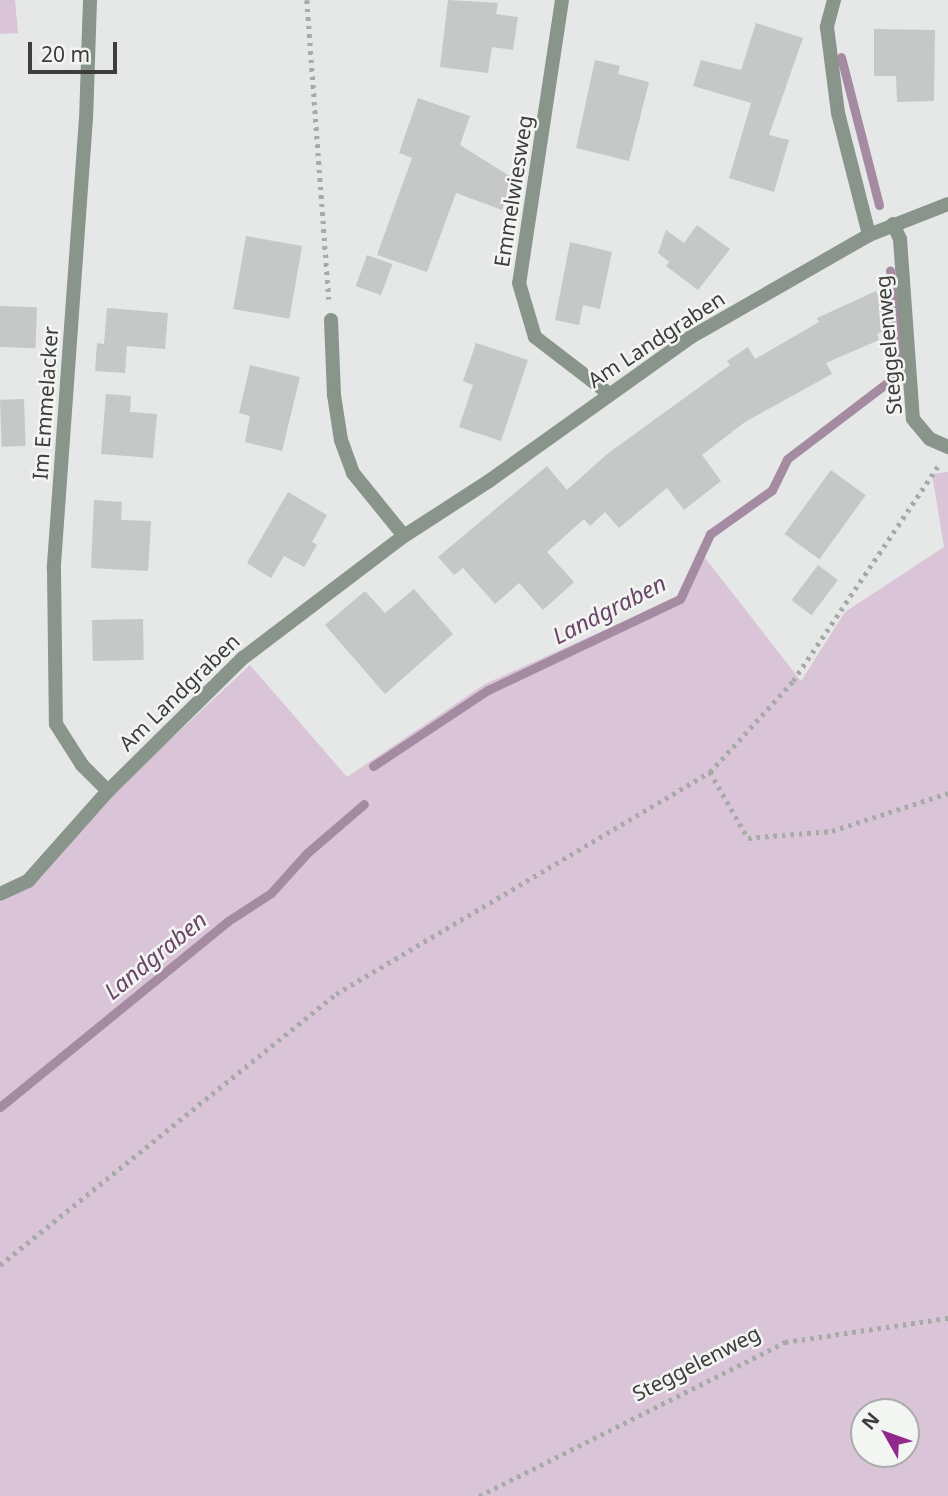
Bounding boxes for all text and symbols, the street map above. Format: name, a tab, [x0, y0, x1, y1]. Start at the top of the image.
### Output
scale bar	[32, 28, 121, 72]
text: 20 m	[41, 40, 90, 68]
street label: Emmelwiesweg	[489, 113, 537, 269]
street label: Steggelenweg	[869, 274, 907, 416]
street label: Am Landgraben	[583, 285, 729, 393]
street label: Im Emmelacker	[27, 325, 63, 481]
water label: Landgraben	[548, 569, 670, 649]
street label: Am Landgraben	[113, 628, 245, 756]
water label: Landgraben	[98, 905, 212, 1005]
street label: Steggelenweg	[628, 1320, 764, 1406]
north arrow	[850, 1398, 920, 1468]
text: N	[856, 1407, 885, 1435]

